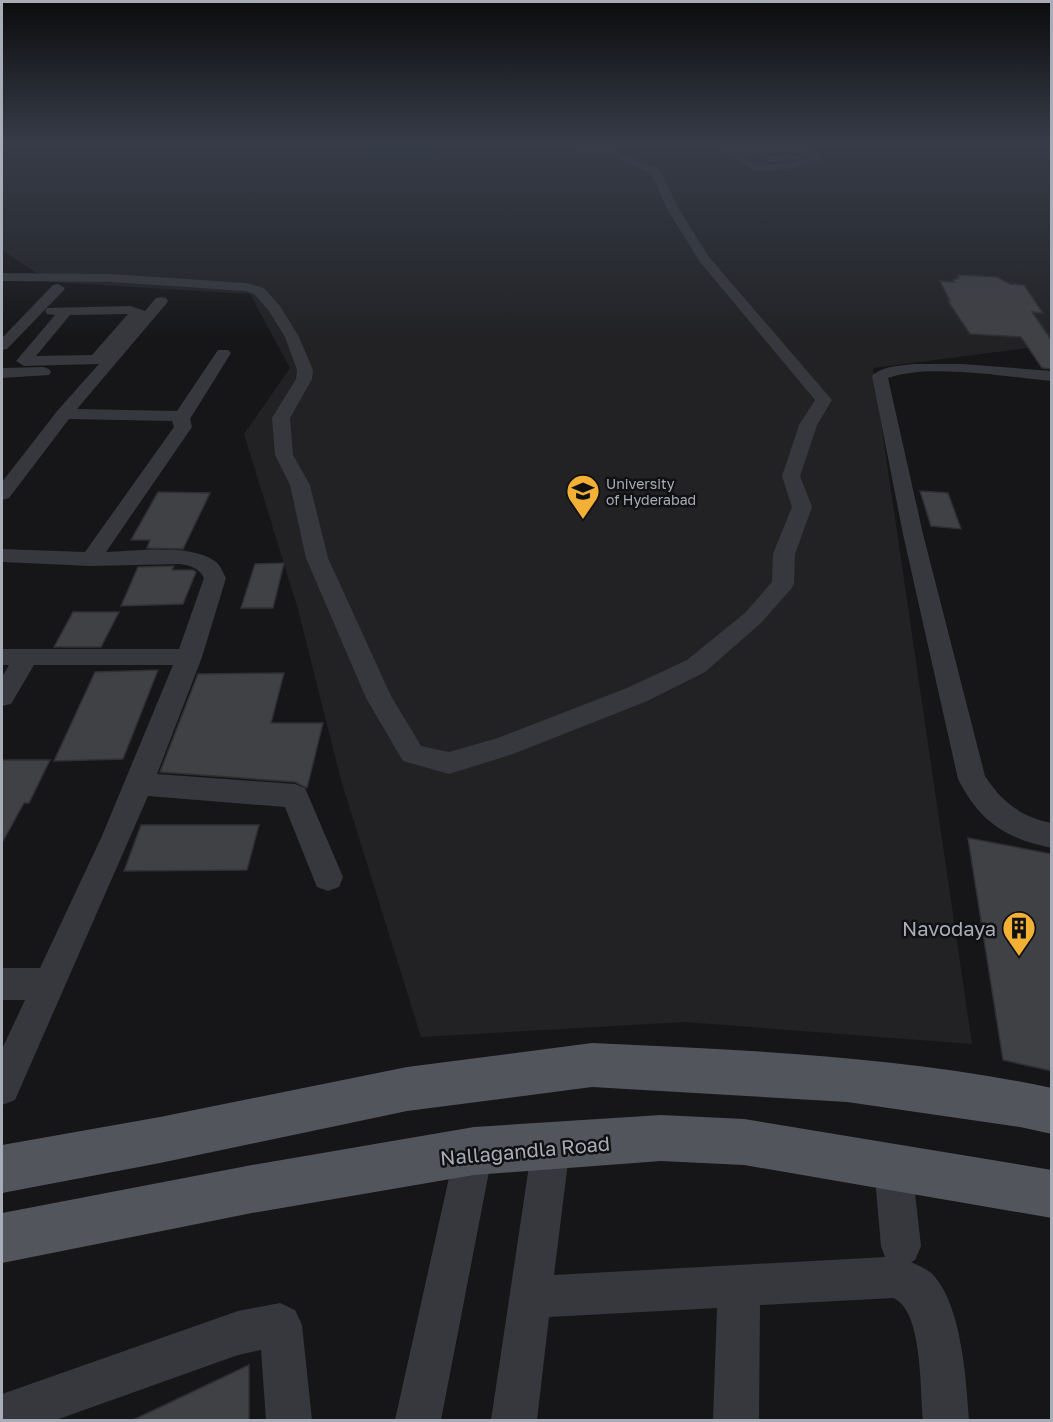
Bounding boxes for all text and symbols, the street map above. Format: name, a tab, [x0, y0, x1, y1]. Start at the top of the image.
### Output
school or university icon: University of Hyderabad	[565, 473, 601, 520]
place label: University of Hyderabad	[606, 475, 696, 508]
building icon: Navodaya	[1001, 910, 1037, 957]
place label: Navodaya	[902, 916, 996, 940]
street label: Nallagandla Road	[439, 1131, 611, 1169]

